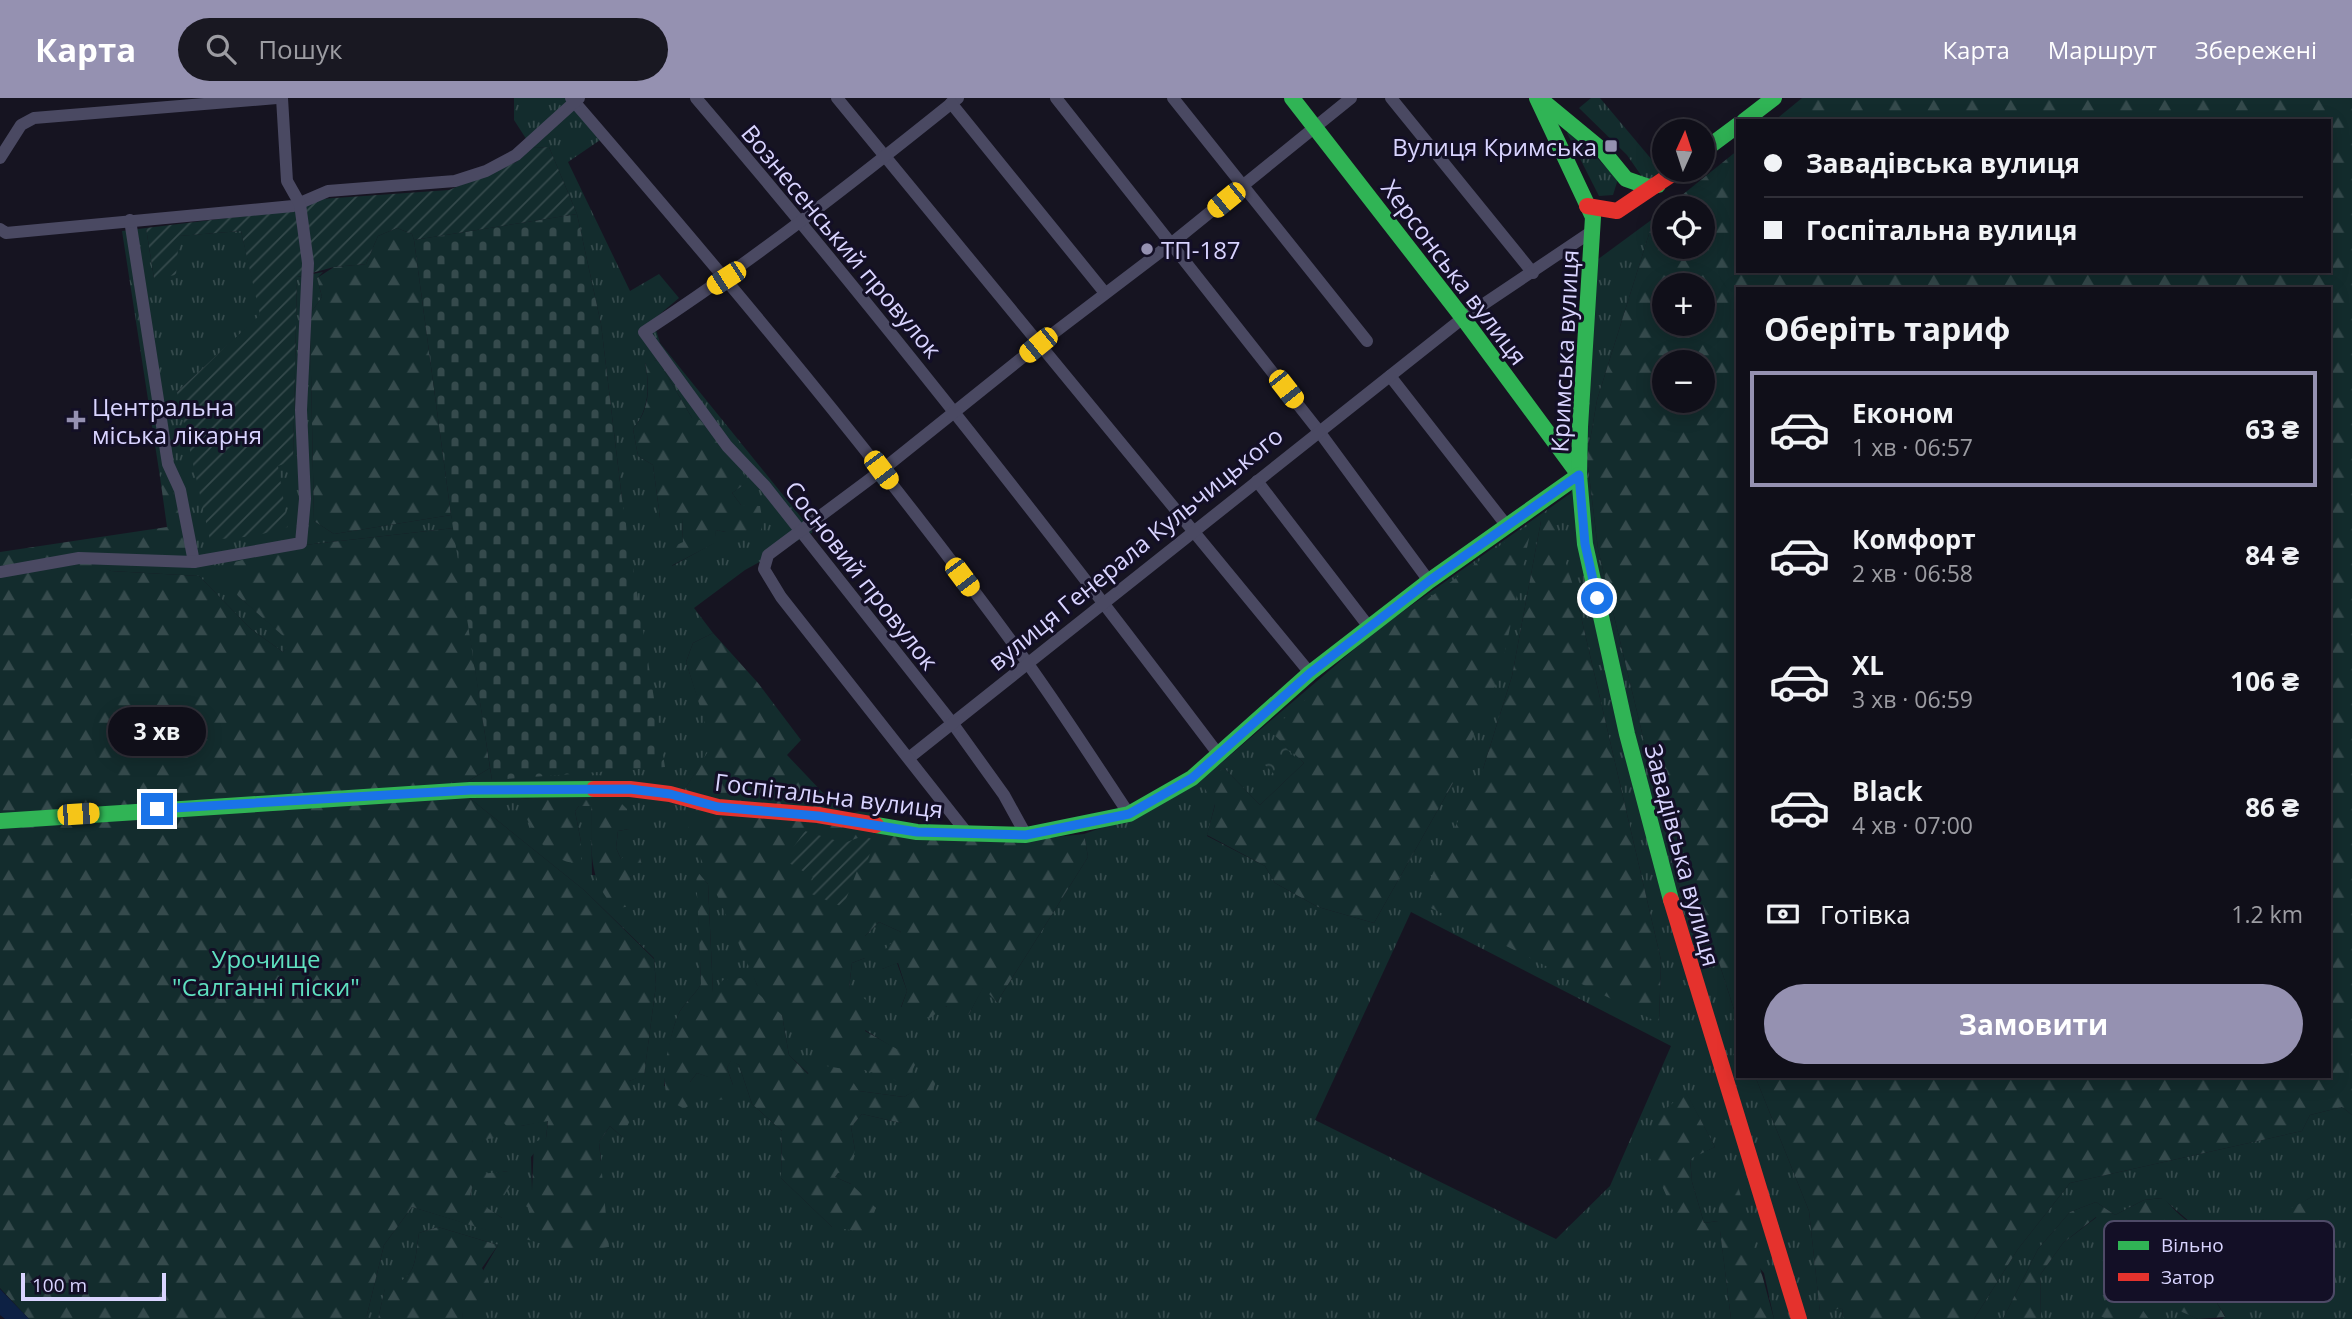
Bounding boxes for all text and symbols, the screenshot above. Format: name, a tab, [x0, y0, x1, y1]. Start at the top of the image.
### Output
search box	[178, 18, 668, 81]
text: Карта	[35, 27, 136, 72]
icon: search	[202, 30, 240, 68]
text: Пошук	[258, 31, 342, 67]
text: Карта	[1942, 33, 2010, 66]
text: Маршрут	[2048, 33, 2157, 66]
text: Збережені	[2195, 33, 2317, 66]
street label: Вознесенський провулок	[734, 117, 950, 365]
north arrow	[1652, 119, 1715, 182]
map controls	[1652, 119, 1715, 413]
place label: Вулиця Кримська	[1392, 130, 1597, 163]
marker: Вулиця Кримська	[1603, 138, 1619, 154]
text: Завадівська вулиця	[1806, 145, 2080, 181]
street label: Херсонська вулиця	[1374, 173, 1536, 371]
car	[1204, 179, 1249, 221]
button: locate	[1652, 196, 1715, 259]
text: Госпітальна вулиця	[1806, 212, 2077, 248]
place label: ТП-187	[1161, 233, 1241, 266]
marker: ТП-187	[1139, 241, 1155, 257]
street label: Кримська вулиця	[1542, 249, 1586, 453]
car	[703, 258, 750, 298]
button: +	[1652, 273, 1715, 336]
text: Оберіть тариф	[1764, 307, 2010, 350]
car	[1016, 324, 1061, 366]
button: −	[1652, 350, 1715, 413]
car	[1265, 366, 1308, 412]
place label: Центральна міська лікарня	[92, 390, 262, 451]
text: Економ	[1852, 395, 1954, 431]
icon: car	[1768, 398, 1831, 461]
marker: Центральна міська лікарня	[66, 410, 86, 430]
text: 63 ₴	[2245, 411, 2299, 447]
street label: вулиця Генерала Кульчицького	[981, 419, 1289, 677]
text: 1 хв · 06:57	[1852, 431, 1973, 463]
car	[860, 447, 903, 493]
street label: Сосновий провулок	[778, 474, 947, 677]
text: Комфорт	[1852, 521, 1976, 557]
icon: car	[1768, 524, 1831, 587]
text: 84 ₴	[2245, 537, 2299, 573]
car	[941, 554, 984, 600]
text: 2 хв · 06:58	[1852, 557, 1973, 589]
route start	[1581, 582, 1613, 614]
text: XL	[1852, 647, 1884, 683]
icon: car	[1768, 650, 1831, 713]
text: 106 ₴	[2230, 663, 2299, 699]
text: 3 хв · 06:59	[1852, 683, 1973, 715]
callout: 3 хв	[108, 708, 206, 756]
text: 3 хв	[134, 715, 180, 747]
street label: Завадівська вулиця	[1637, 740, 1729, 970]
street label: Госпітальна вулиця	[713, 765, 945, 825]
text: Black	[1852, 773, 1923, 809]
icon: car	[1768, 776, 1831, 839]
text: 86 ₴	[2245, 789, 2299, 825]
route end	[141, 793, 173, 825]
car	[57, 802, 100, 826]
text: 4 хв · 07:00	[1852, 809, 1973, 841]
icon: cash	[1764, 895, 1802, 933]
text: Готівка	[1820, 896, 1911, 932]
text: 1.2 km	[2231, 898, 2303, 930]
park label: Урочище "Салганні піски"	[172, 942, 360, 1003]
button: Замовити	[1764, 984, 2303, 1064]
legend	[2104, 1221, 2334, 1302]
text: Вільно	[2161, 1232, 2224, 1258]
text: Затор	[2161, 1264, 2215, 1290]
scale bar	[21, 1270, 166, 1302]
text: 100 m	[32, 1272, 87, 1298]

